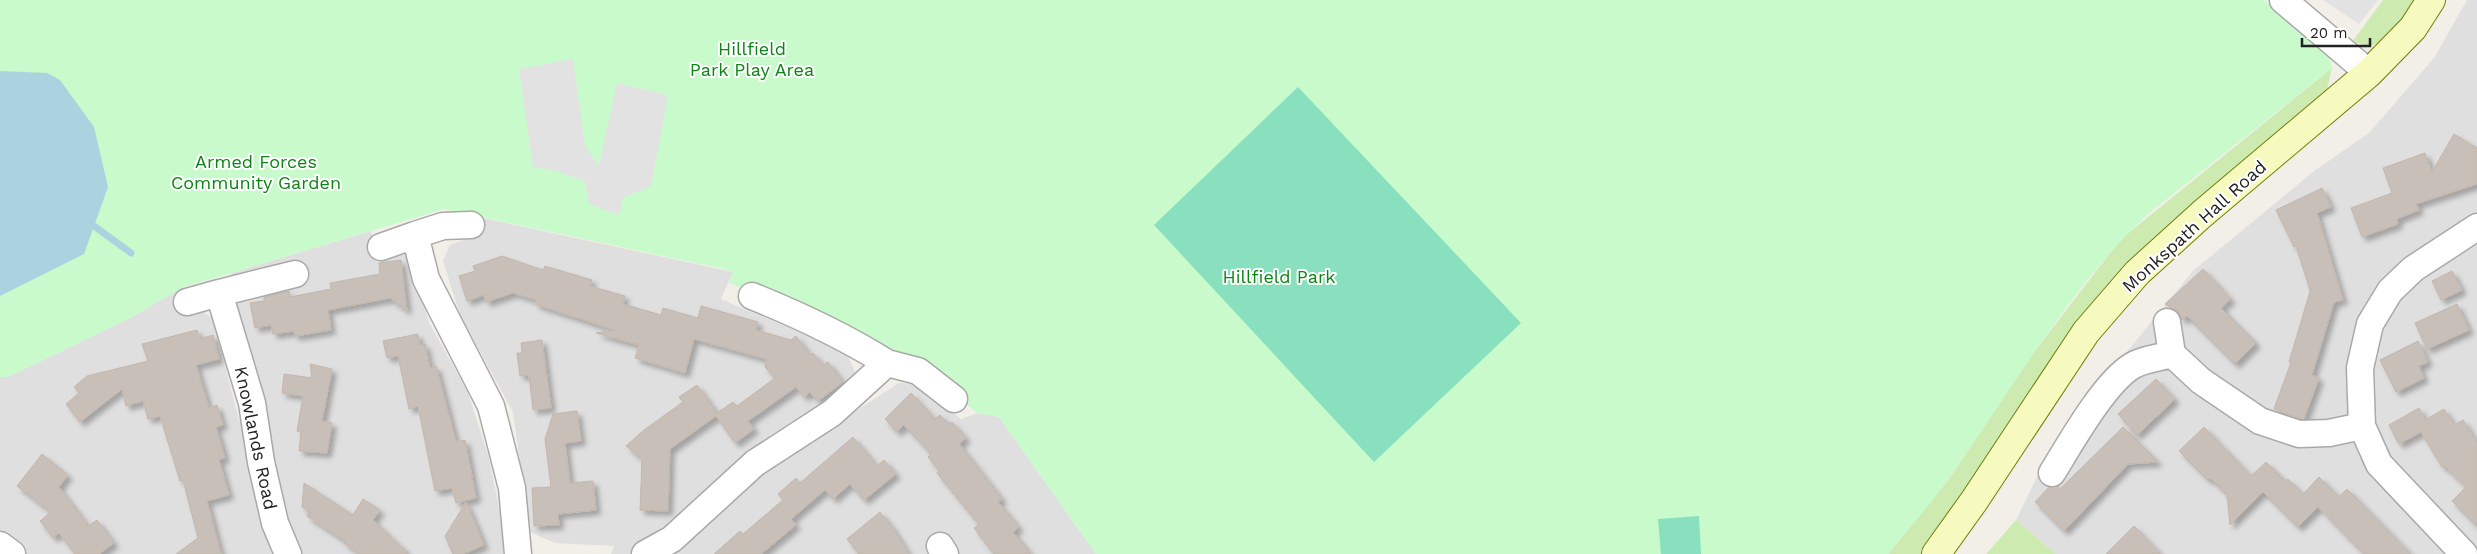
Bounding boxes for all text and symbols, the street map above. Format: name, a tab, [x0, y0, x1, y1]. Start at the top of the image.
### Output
scale bar	[2302, 15, 2370, 47]
text: 20 m	[2310, 24, 2348, 42]
park label: Hillfield Park Play Area	[690, 38, 814, 80]
park label: Armed Forces Community Garden	[171, 151, 341, 193]
street label: Monkspath Hall Road	[2118, 156, 2270, 296]
park label: Hillfield Park	[1223, 266, 1335, 287]
street label: Knowlands Road	[231, 364, 281, 512]

